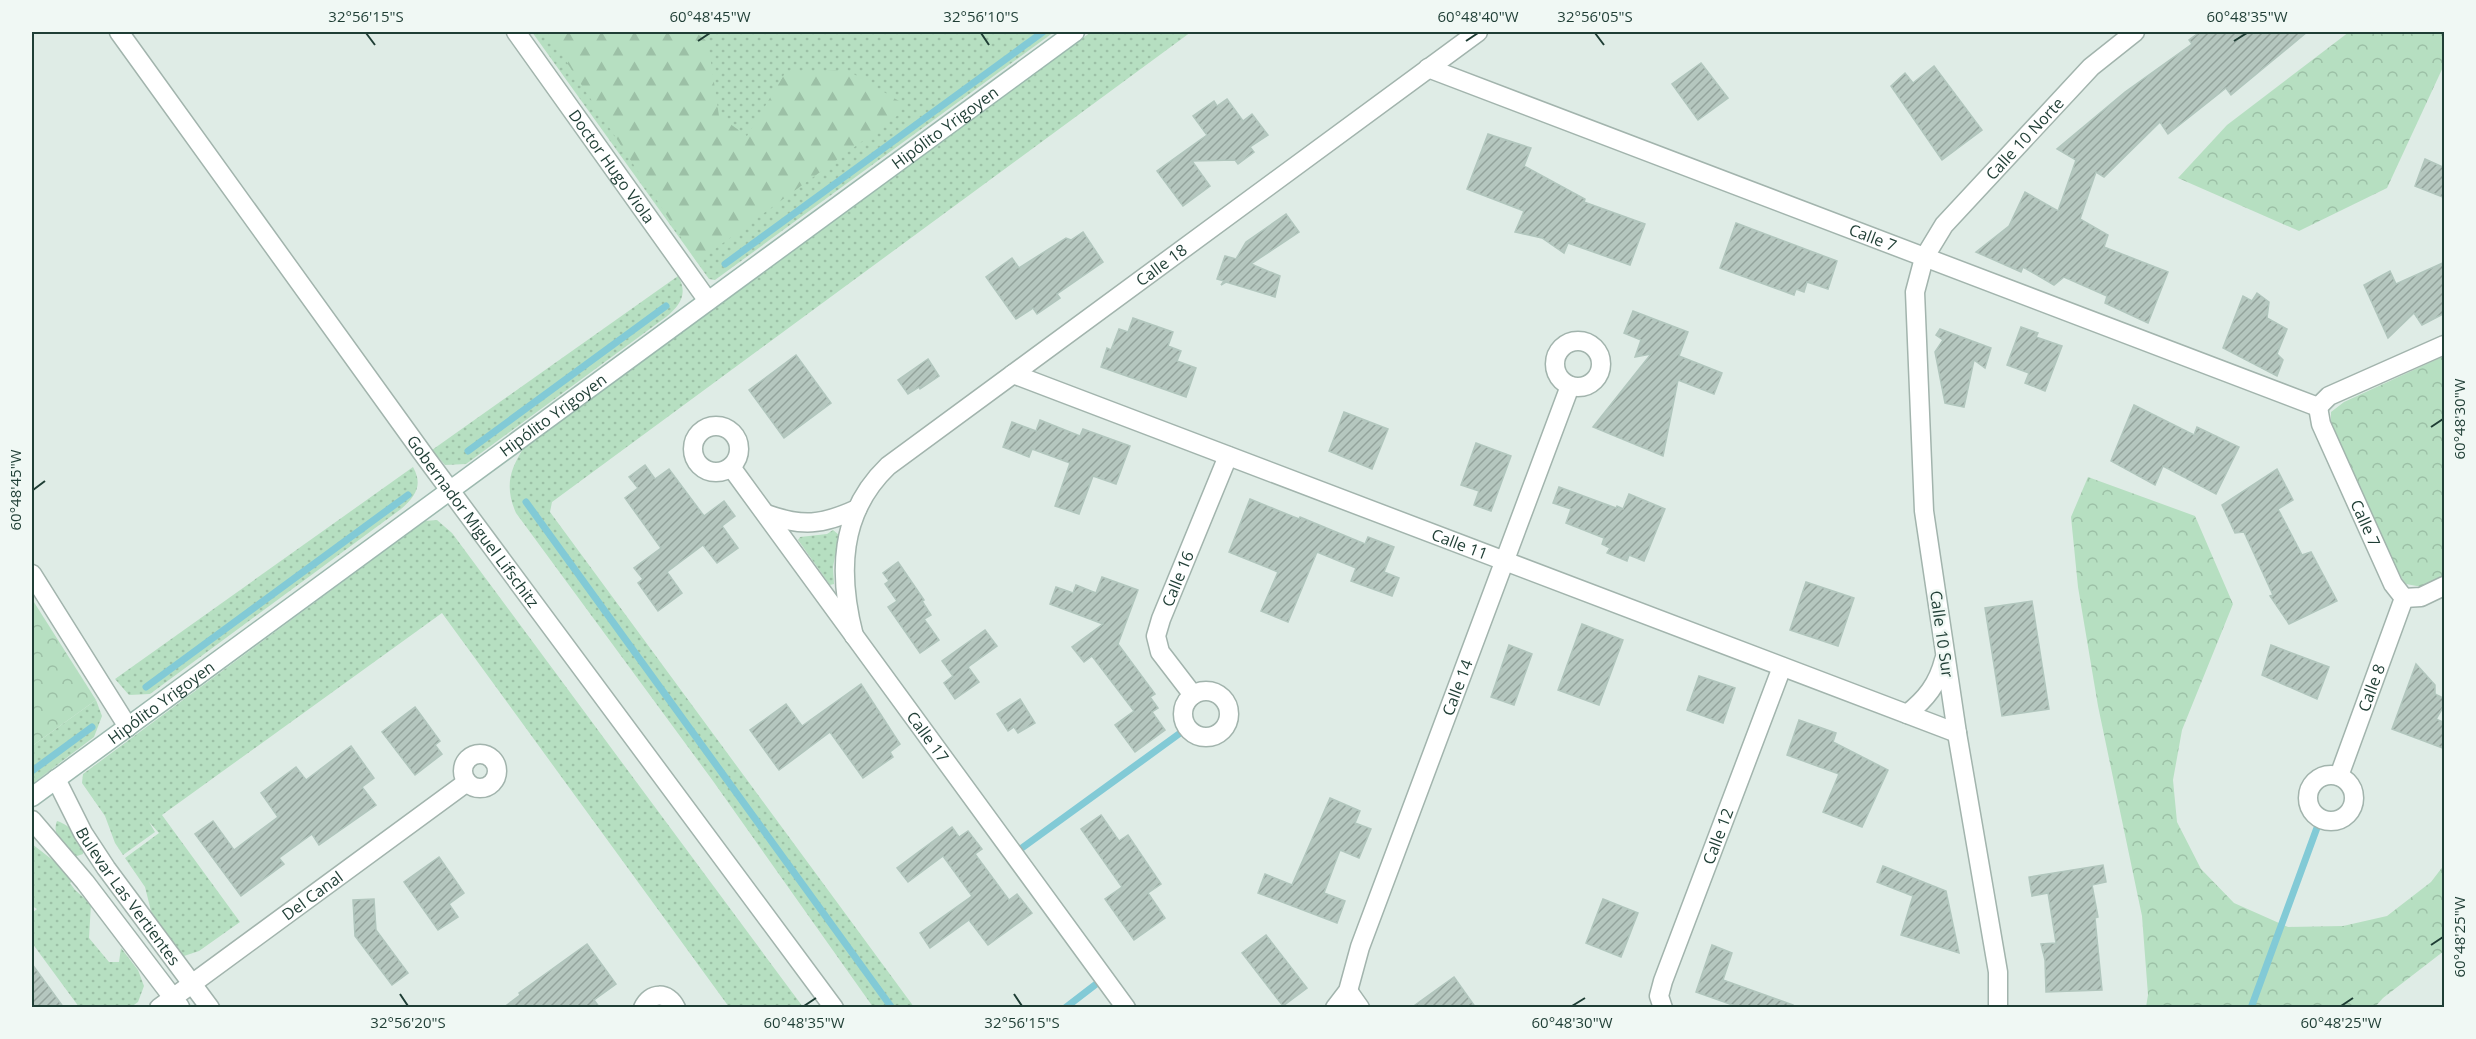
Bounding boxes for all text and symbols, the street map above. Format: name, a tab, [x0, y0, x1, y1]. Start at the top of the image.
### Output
text: 32°56'15"S	[328, 6, 404, 26]
text: 60°48'45"W	[670, 6, 751, 26]
text: 32°56'10"S	[943, 6, 1019, 26]
text: 60°48'40"W	[1438, 6, 1519, 26]
text: 32°56'05"S	[1557, 6, 1633, 26]
text: 60°48'35"W	[2207, 6, 2288, 26]
street label: Hipólito Yrigoyen	[887, 81, 1003, 174]
street label: Calle 10 Norte	[1980, 92, 2068, 185]
street label: Doctor Hugo Viola	[564, 105, 660, 228]
street label: Calle 7	[1846, 218, 1900, 256]
street label: Calle 18	[1131, 239, 1191, 291]
street label: Hipólito Yrigoyen	[495, 368, 611, 462]
text: 60°48'30"W	[2449, 378, 2469, 460]
street label: Gobernador Miguel Lifschitz	[402, 431, 544, 612]
text: 60°48'45"W	[5, 449, 25, 531]
street label: Calle 7	[2345, 496, 2386, 550]
street label: Calle 11	[1429, 523, 1491, 565]
street label: Calle 16	[1156, 547, 1199, 610]
street label: Calle 10 Sur	[1925, 589, 1959, 679]
street label: Hipólito Yrigoyen	[103, 656, 219, 749]
street label: Calle 14	[1437, 656, 1478, 719]
street label: Calle 8	[2352, 661, 2390, 715]
street label: Calle 17	[902, 707, 954, 767]
street label: Calle 12	[1697, 805, 1739, 867]
street label: Bulevar Las Vertientes	[71, 823, 186, 970]
street label: Del Canal	[277, 866, 347, 925]
text: 60°48'25"W	[2449, 896, 2469, 978]
text: 32°56'20"S	[370, 1012, 446, 1032]
text: 60°48'35"W	[764, 1012, 845, 1032]
text: 32°56'15"S	[984, 1012, 1060, 1032]
text: 60°48'30"W	[1532, 1012, 1613, 1032]
text: 60°48'25"W	[2301, 1012, 2382, 1032]

